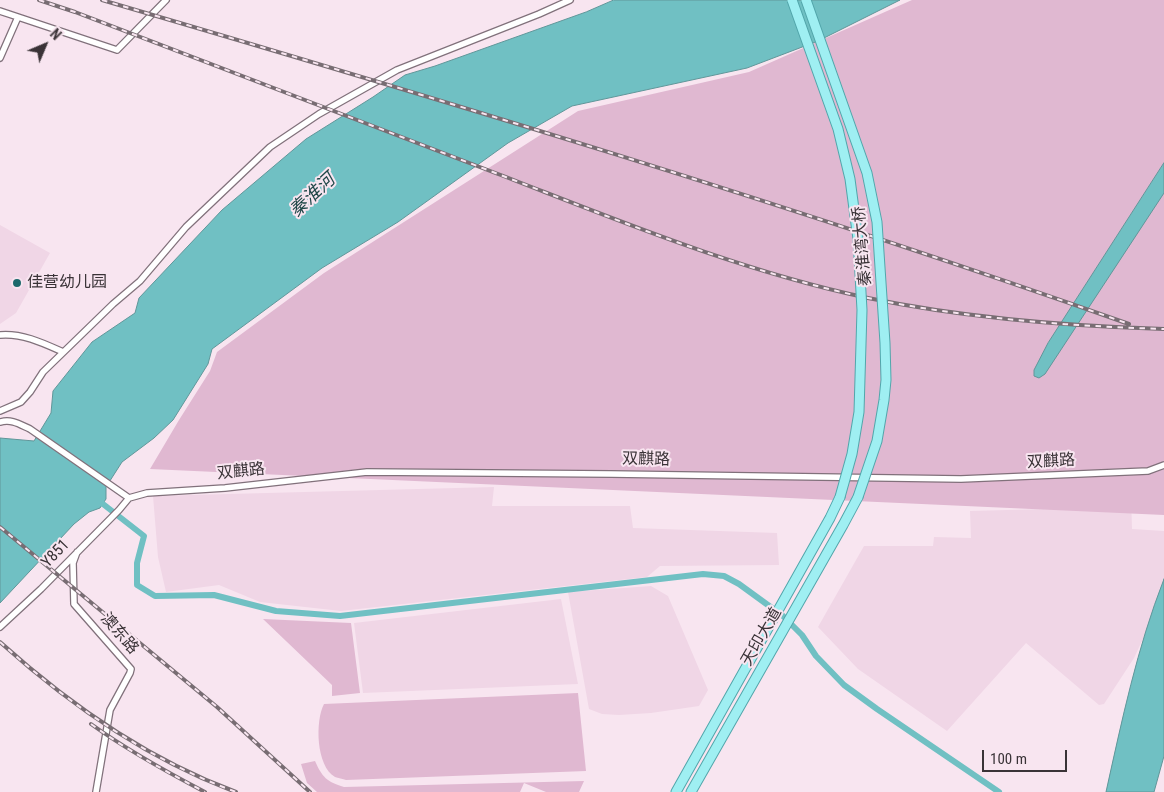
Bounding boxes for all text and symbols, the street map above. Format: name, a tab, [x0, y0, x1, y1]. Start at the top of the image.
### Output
north arrow	[20, 20, 70, 70]
text: N	[47, 26, 64, 43]
water label: 秦淮河	[286, 170, 340, 222]
street label: 秦淮湾大桥	[850, 205, 876, 287]
place label: 佳营幼儿园	[27, 273, 107, 293]
marker: 佳营幼儿园	[11, 277, 23, 289]
street label: 双麒路	[622, 450, 670, 470]
street label: 双麒路	[1027, 451, 1075, 473]
street label: 双麒路	[216, 460, 266, 484]
street label: Y851	[38, 536, 74, 572]
street label: 天印大道	[738, 604, 786, 670]
street label: 澳东路	[96, 610, 142, 658]
scale bar	[984, 740, 1069, 772]
text: 100 m	[990, 750, 1027, 768]

